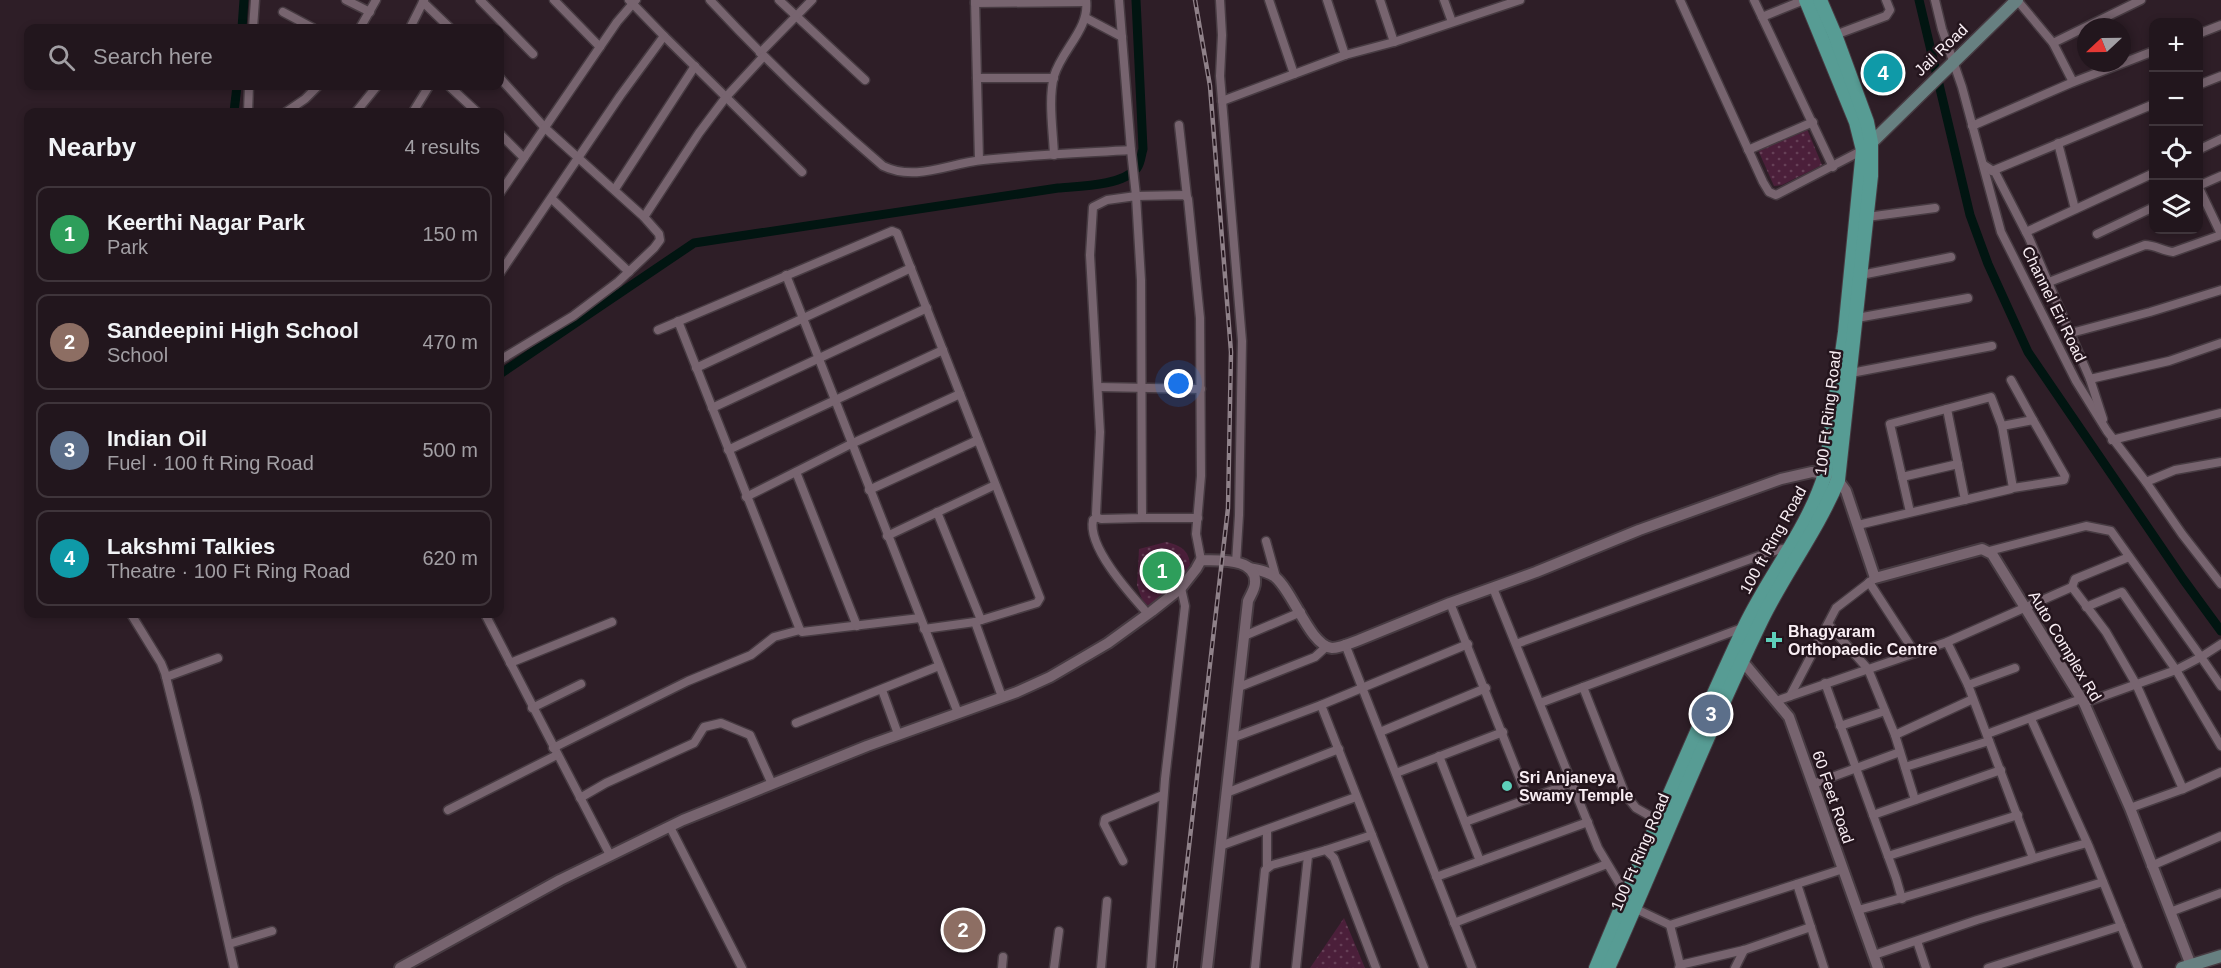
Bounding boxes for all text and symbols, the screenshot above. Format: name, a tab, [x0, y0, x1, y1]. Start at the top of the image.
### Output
north arrow	[2077, 18, 2131, 72]
map controls	[2149, 18, 2203, 234]
button: +	[2149, 18, 2203, 72]
street label: Jail Road	[1911, 21, 1971, 79]
search box	[24, 24, 504, 90]
icon: search	[45, 41, 78, 74]
text: Search here	[93, 44, 213, 69]
pin: 4	[1864, 50, 1902, 96]
button: −	[2149, 72, 2203, 126]
button: locate	[2149, 126, 2203, 180]
text: Nearby	[48, 132, 136, 162]
text: 4 results	[404, 136, 480, 158]
button: layers	[2149, 180, 2203, 234]
text: Keerthi Nagar Park	[107, 210, 305, 235]
text: 1	[64, 223, 75, 245]
text: 150 m	[422, 223, 478, 245]
text: Park	[107, 236, 148, 258]
street label: Channel Eri Road	[2019, 244, 2089, 364]
text: Sandeepini High School	[107, 318, 359, 343]
text: 2	[64, 331, 75, 353]
text: 470 m	[422, 331, 478, 353]
text: School	[107, 344, 168, 366]
street label: 100 Ft Ring Road	[1812, 350, 1844, 476]
your location	[1164, 369, 1193, 398]
text: Indian Oil	[107, 426, 207, 451]
text: 3	[64, 439, 75, 461]
text: 500 m	[422, 439, 478, 461]
text: Fuel · 100 ft Ring Road	[107, 452, 314, 474]
street label: 100 ft Ring Road	[1736, 483, 1810, 597]
text: Lakshmi Talkies	[107, 534, 275, 559]
text: 4	[64, 547, 75, 569]
text: 620 m	[422, 547, 478, 569]
pin: 1	[1142, 548, 1182, 594]
text: Theatre · 100 Ft Ring Road	[107, 560, 350, 582]
street label: Auto Complex Rd	[2025, 588, 2105, 704]
place label: Bhagyaram Orthopaedic Centre	[1788, 623, 1937, 658]
marker: Bhagyaram Orthopaedic Centre	[1765, 631, 1783, 649]
pin: 3	[1692, 692, 1730, 736]
street label: 60 Feet Road	[1809, 748, 1857, 846]
place label: Sri Anjaneya Swamy Temple	[1519, 769, 1634, 804]
marker: Sri Anjaneya Swamy Temple	[1500, 779, 1514, 793]
street label: 100 Ft Ring Road	[1608, 791, 1672, 913]
pin: 2	[944, 908, 982, 952]

